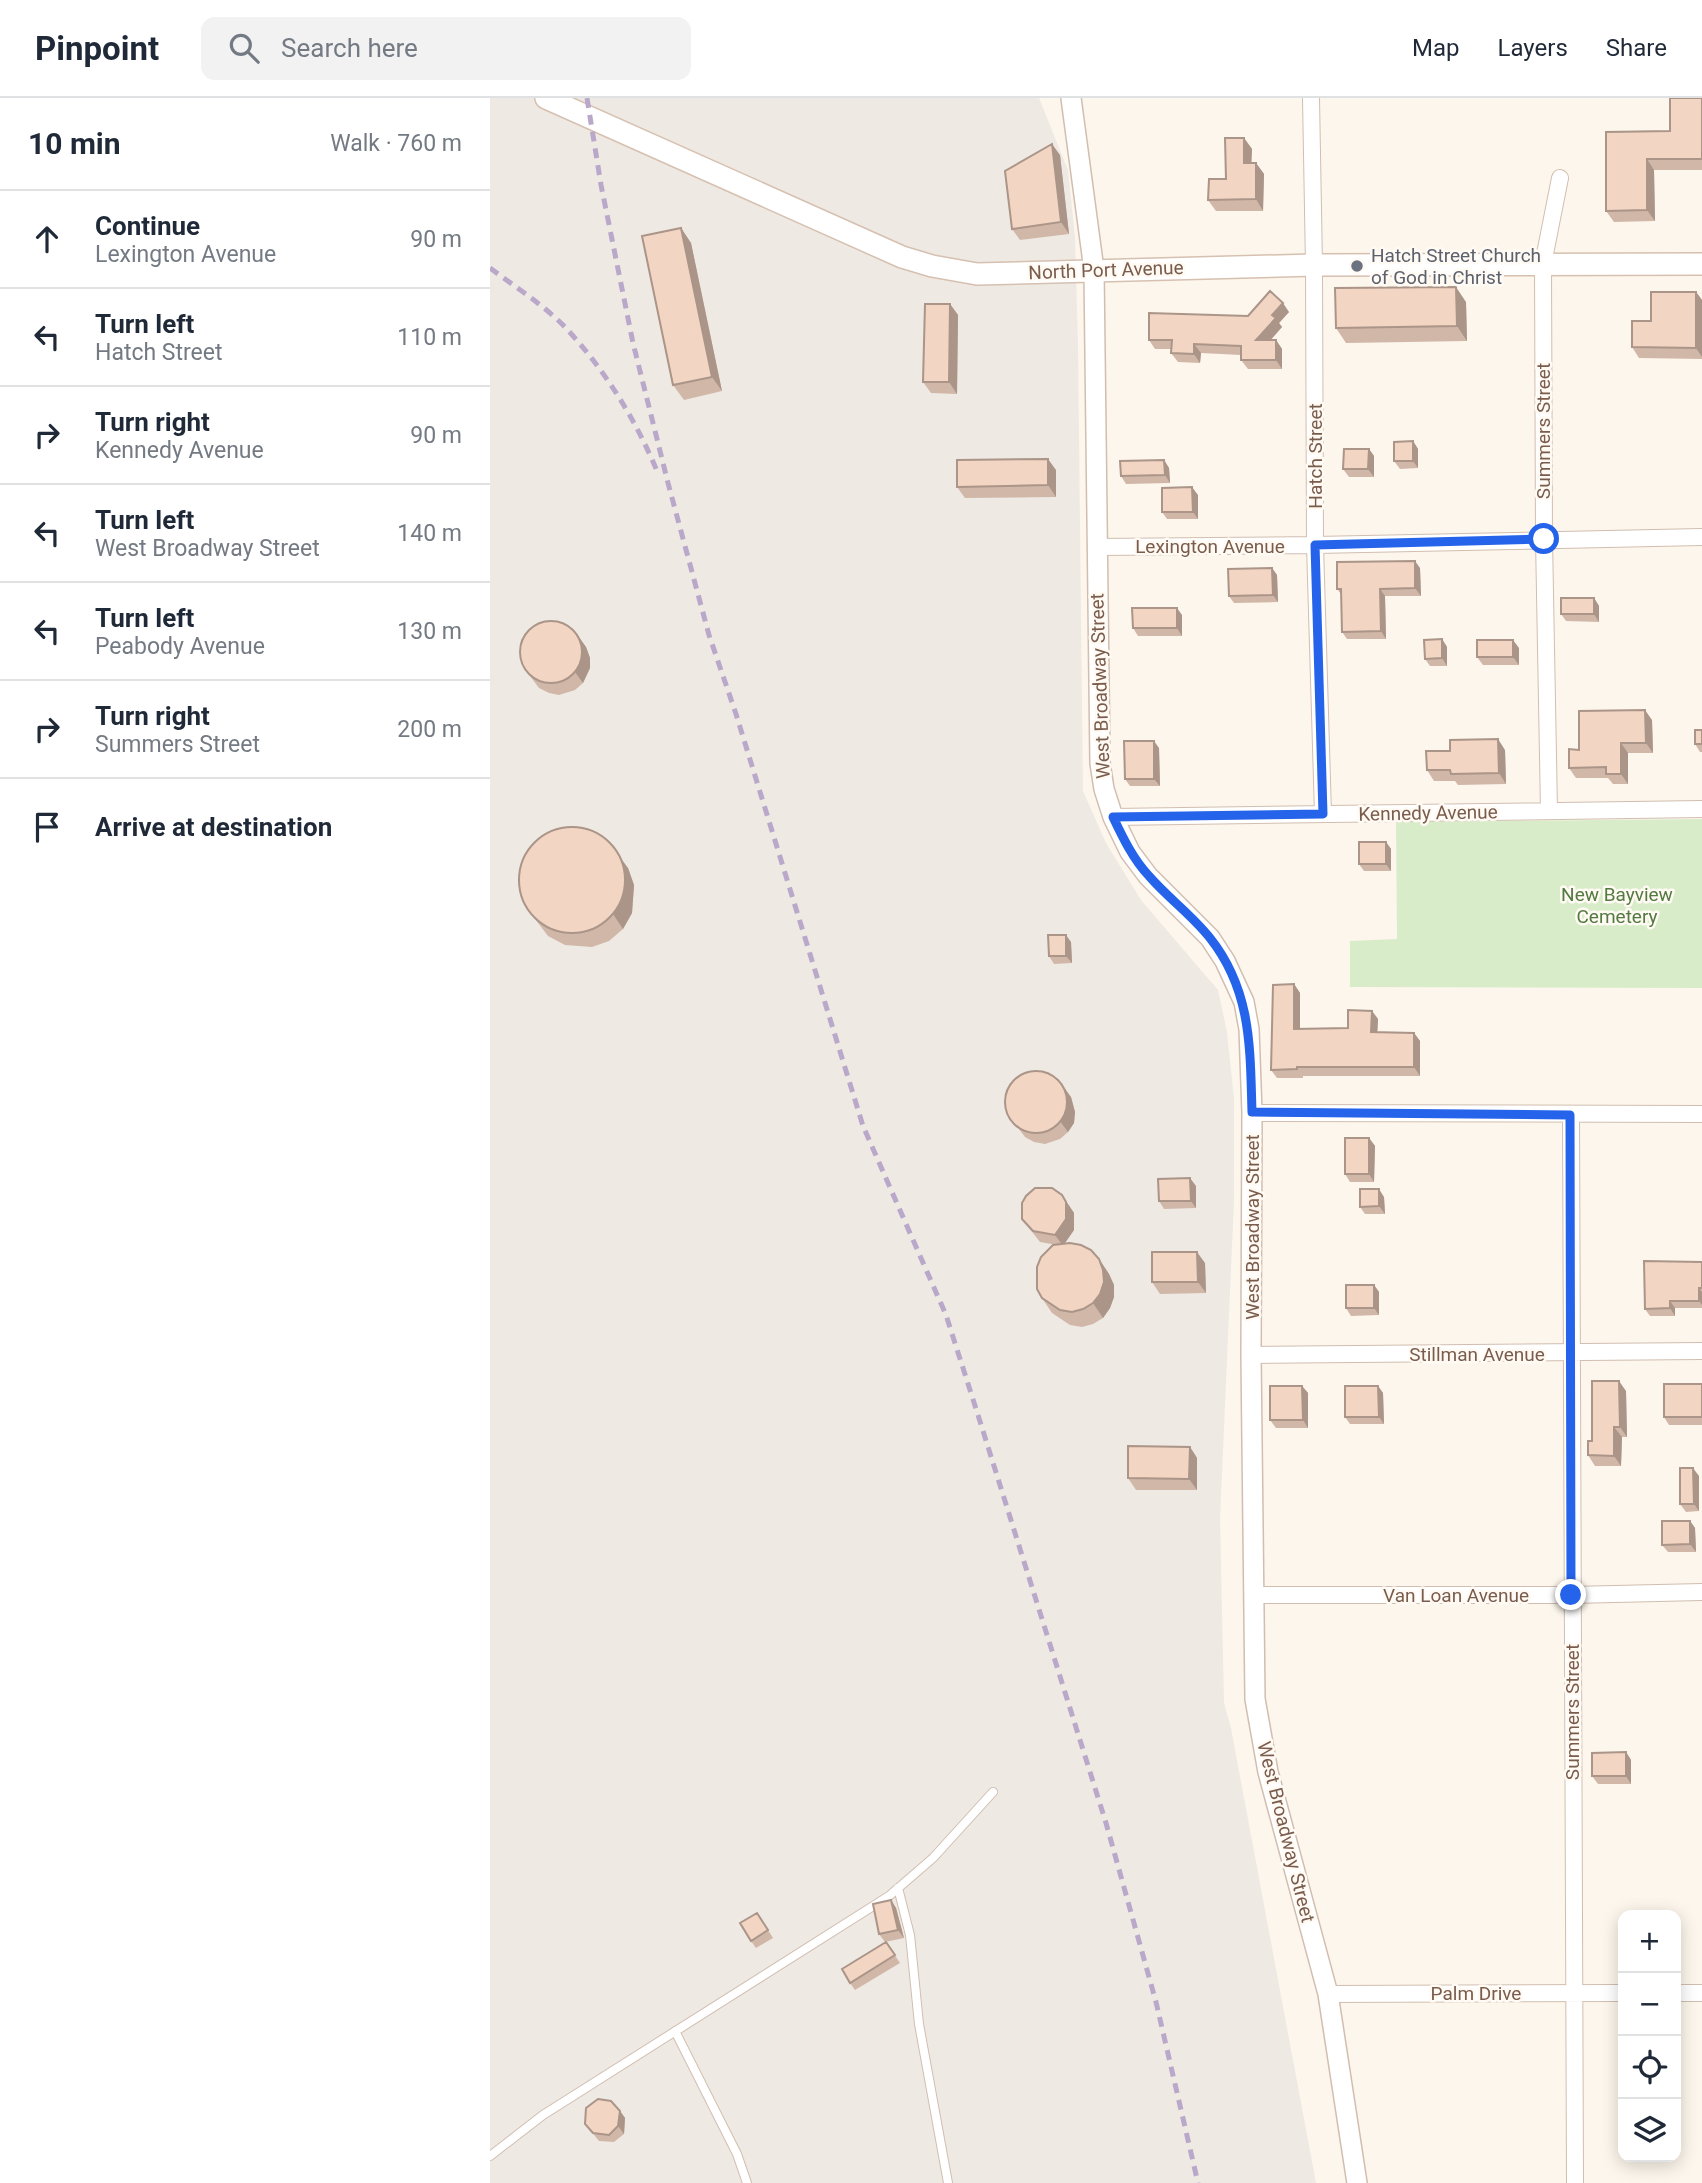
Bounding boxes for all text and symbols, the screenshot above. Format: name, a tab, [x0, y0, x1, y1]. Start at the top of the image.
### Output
search box	[201, 17, 691, 80]
text: Pinpoint	[35, 29, 159, 68]
icon: search	[225, 29, 263, 67]
text: Search here	[281, 33, 418, 63]
text: Map	[1412, 34, 1460, 62]
text: Layers	[1498, 34, 1568, 62]
text: Share	[1606, 34, 1667, 62]
text: 10 min	[28, 126, 121, 161]
text: Walk · 760 m	[330, 130, 462, 157]
text: Continue	[95, 211, 200, 241]
icon: ahead	[28, 220, 66, 258]
text: 90 m	[410, 226, 462, 253]
text: Lexington Avenue	[95, 241, 276, 268]
place label: Hatch Street Church of God in Christ	[1371, 244, 1541, 289]
street label: North Port Avenue	[1028, 256, 1184, 284]
marker: Hatch Street Church of God in Christ	[1349, 258, 1365, 274]
text: Turn left	[95, 309, 194, 339]
icon: left	[28, 318, 66, 356]
text: 110 m	[397, 324, 462, 351]
text: Hatch Street	[95, 339, 223, 366]
street label: Summers Street	[1532, 363, 1555, 499]
street label: Hatch Street	[1304, 403, 1327, 509]
text: Turn right	[95, 407, 210, 437]
icon: right	[28, 416, 66, 454]
text: 90 m	[410, 422, 462, 449]
text: Kennedy Avenue	[95, 437, 264, 464]
text: Turn left	[95, 505, 194, 535]
icon: left	[28, 514, 66, 552]
text: 140 m	[397, 520, 462, 547]
route start	[1528, 523, 1559, 554]
text: West Broadway Street	[95, 535, 320, 562]
street label: Lexington Avenue	[1135, 535, 1285, 558]
street label: West Broadway Street	[1085, 593, 1115, 779]
text: Turn left	[95, 603, 194, 633]
icon: left	[28, 612, 66, 650]
text: 130 m	[397, 618, 462, 645]
text: Peabody Avenue	[95, 633, 265, 660]
text: Turn right	[95, 701, 210, 731]
icon: right	[28, 710, 66, 748]
text: 200 m	[397, 716, 462, 743]
text: Summers Street	[95, 731, 260, 758]
street label: Kennedy Avenue	[1358, 800, 1498, 826]
icon: arrive	[28, 808, 66, 846]
text: Arrive at destination	[95, 812, 332, 842]
park label: New Bayview Cemetery	[1561, 883, 1673, 928]
street label: West Broadway Street	[1241, 1134, 1264, 1320]
street label: Stillman Avenue	[1409, 1343, 1545, 1366]
route end	[1555, 1579, 1586, 1610]
street label: Van Loan Avenue	[1383, 1584, 1529, 1607]
street label: Summers Street	[1561, 1644, 1584, 1780]
street label: West Broadway Street	[1252, 1739, 1320, 1925]
map controls	[1618, 1910, 1681, 2162]
button: +	[1618, 1910, 1681, 1973]
button: −	[1618, 1973, 1681, 2036]
street label: Palm Drive	[1431, 1982, 1521, 2005]
button: locate	[1618, 2036, 1681, 2099]
button: layers	[1618, 2099, 1681, 2162]

